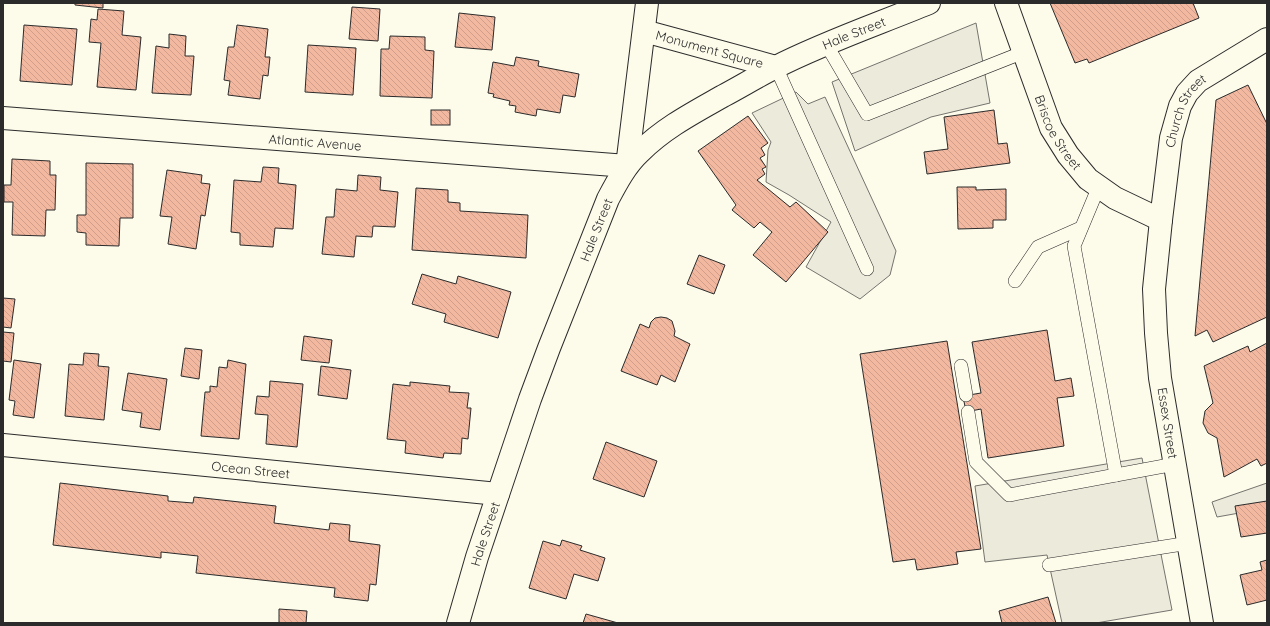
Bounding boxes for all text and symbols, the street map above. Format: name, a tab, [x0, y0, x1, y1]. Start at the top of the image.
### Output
street label: Hale Street	[820, 13, 888, 53]
street label: Monument Square	[654, 27, 765, 71]
street label: Church Street	[1162, 70, 1209, 148]
street label: Briscoe Street	[1032, 93, 1085, 173]
street label: Atlantic Avenue	[268, 130, 362, 154]
street label: Hale Street	[576, 196, 616, 264]
street label: Essex Street	[1154, 386, 1182, 460]
street label: Ocean Street	[211, 458, 291, 481]
street label: Hale Street	[467, 500, 503, 568]

